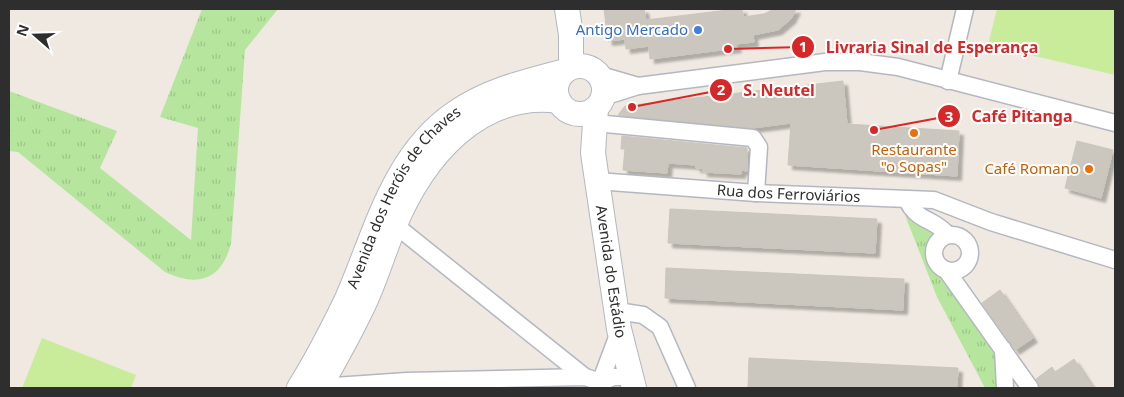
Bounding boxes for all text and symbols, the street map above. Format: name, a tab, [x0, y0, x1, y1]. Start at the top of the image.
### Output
north arrow	[10, 10, 60, 60]
place label: Antigo Mercado	[576, 19, 688, 39]
text: N	[11, 22, 33, 39]
marker: Antigo Mercado	[692, 24, 704, 36]
callout: Livraria Sinal de Esperança	[790, 31, 1048, 62]
text: 1	[799, 36, 807, 56]
text: Livraria Sinal de Esperança	[826, 36, 1038, 58]
callout: S. Neutel	[708, 75, 825, 106]
text: 2	[717, 79, 726, 99]
text: S. Neutel	[743, 79, 815, 101]
street label: Avenida dos Heróis de Chaves	[341, 101, 464, 291]
callout: Café Pitanga	[936, 101, 1082, 132]
text: Café Pitanga	[971, 105, 1073, 127]
text: 3	[945, 106, 953, 126]
marker: Restaurante "o Sopas"	[908, 127, 920, 139]
place label: Restaurante "o Sopas"	[871, 139, 957, 176]
place label: Café Romano	[984, 158, 1079, 178]
marker: Café Romano	[1083, 163, 1095, 175]
street label: Rua dos Ferroviários	[716, 179, 861, 206]
street label: Avenida do Estádio	[592, 204, 632, 340]

